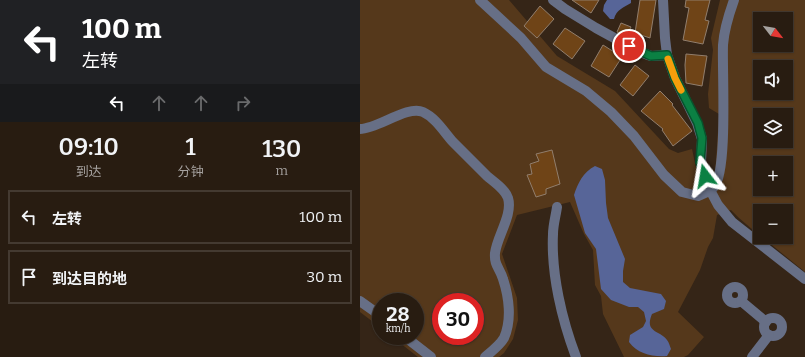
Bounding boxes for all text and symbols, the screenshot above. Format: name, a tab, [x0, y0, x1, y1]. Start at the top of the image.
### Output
text: 100 m	[82, 12, 161, 45]
north arrow	[753, 12, 793, 52]
map controls	[753, 12, 793, 244]
icon: left	[16, 16, 68, 68]
pin	[612, 29, 646, 63]
icon: arrive	[618, 35, 640, 57]
text: 左转	[82, 50, 118, 72]
button: sound	[753, 60, 793, 100]
icon: left	[106, 92, 128, 114]
icon: ahead	[148, 92, 170, 114]
icon: ahead	[190, 92, 212, 114]
icon: right	[232, 92, 254, 114]
button: layers	[753, 108, 793, 148]
text: 09:10	[59, 133, 119, 161]
text: 1	[185, 133, 196, 161]
text: 130	[262, 135, 301, 163]
position arrow	[684, 155, 726, 197]
button: +	[753, 156, 793, 196]
text: m	[276, 163, 288, 178]
text: 到达	[76, 164, 102, 179]
text: 分钟	[178, 164, 204, 179]
button: −	[753, 204, 793, 244]
icon: left	[18, 206, 40, 228]
text: 100 m	[299, 208, 342, 226]
text: 左转	[52, 210, 82, 228]
icon: arrive	[18, 266, 40, 288]
text: 30 m	[307, 268, 342, 286]
text: 到达目的地	[52, 270, 127, 288]
speed limit sign: 30	[432, 293, 484, 345]
text: 28	[386, 302, 410, 326]
text: km/h	[386, 323, 410, 335]

